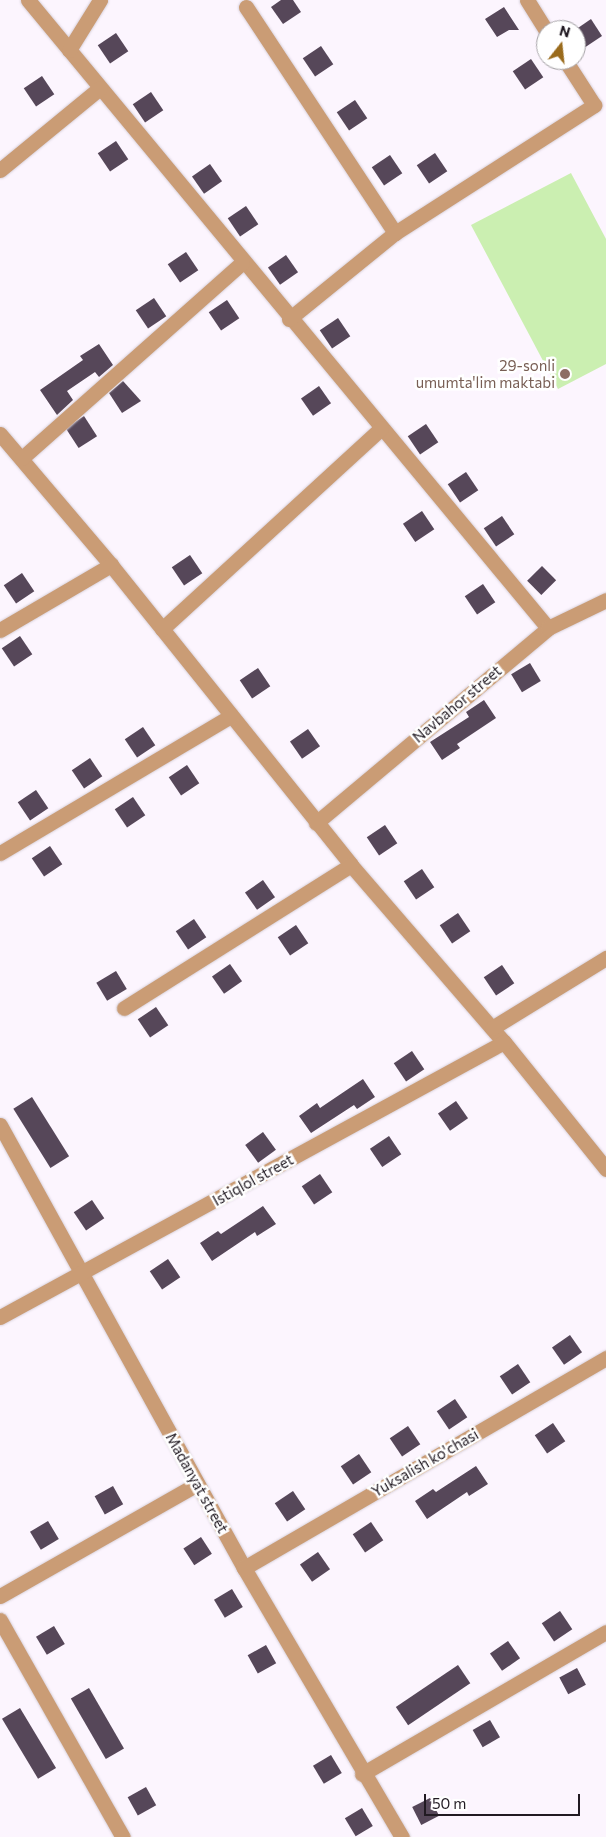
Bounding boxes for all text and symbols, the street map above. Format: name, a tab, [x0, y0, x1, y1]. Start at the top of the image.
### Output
north arrow	[536, 20, 586, 70]
text: N	[558, 21, 572, 41]
place label: 29-sonli umumta'lim maktabi	[416, 356, 555, 391]
marker: 29-sonli umumta'lim maktabi	[559, 368, 571, 380]
street label: Navbahor street	[409, 662, 505, 746]
street label: Istiqlol street	[209, 1150, 297, 1210]
street label: Yuksalish ko'chasi	[368, 1425, 482, 1501]
street label: Madanyat street	[162, 1430, 232, 1536]
scale bar	[426, 1784, 582, 1816]
text: 50 m	[432, 1794, 466, 1812]

